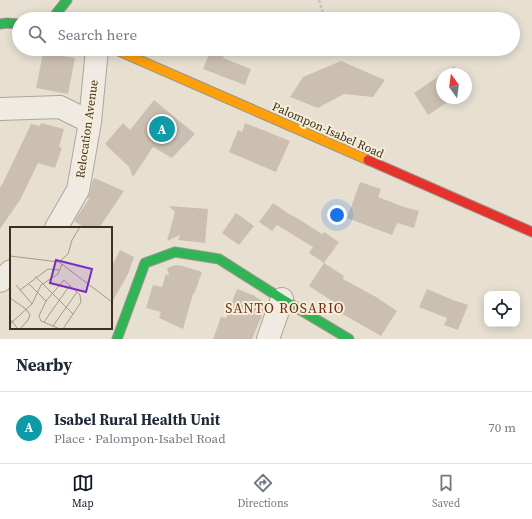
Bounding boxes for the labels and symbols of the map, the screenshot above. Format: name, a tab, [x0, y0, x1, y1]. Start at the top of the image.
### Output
north arrow	[436, 68, 472, 104]
street label: Relocation Avenue	[72, 79, 102, 179]
street label: Palompon-Isabel Road	[270, 98, 387, 162]
pin: A	[149, 114, 175, 144]
your location	[327, 205, 347, 225]
inset map	[10, 227, 112, 329]
district label: SANTO ROSARIO	[225, 298, 345, 318]

